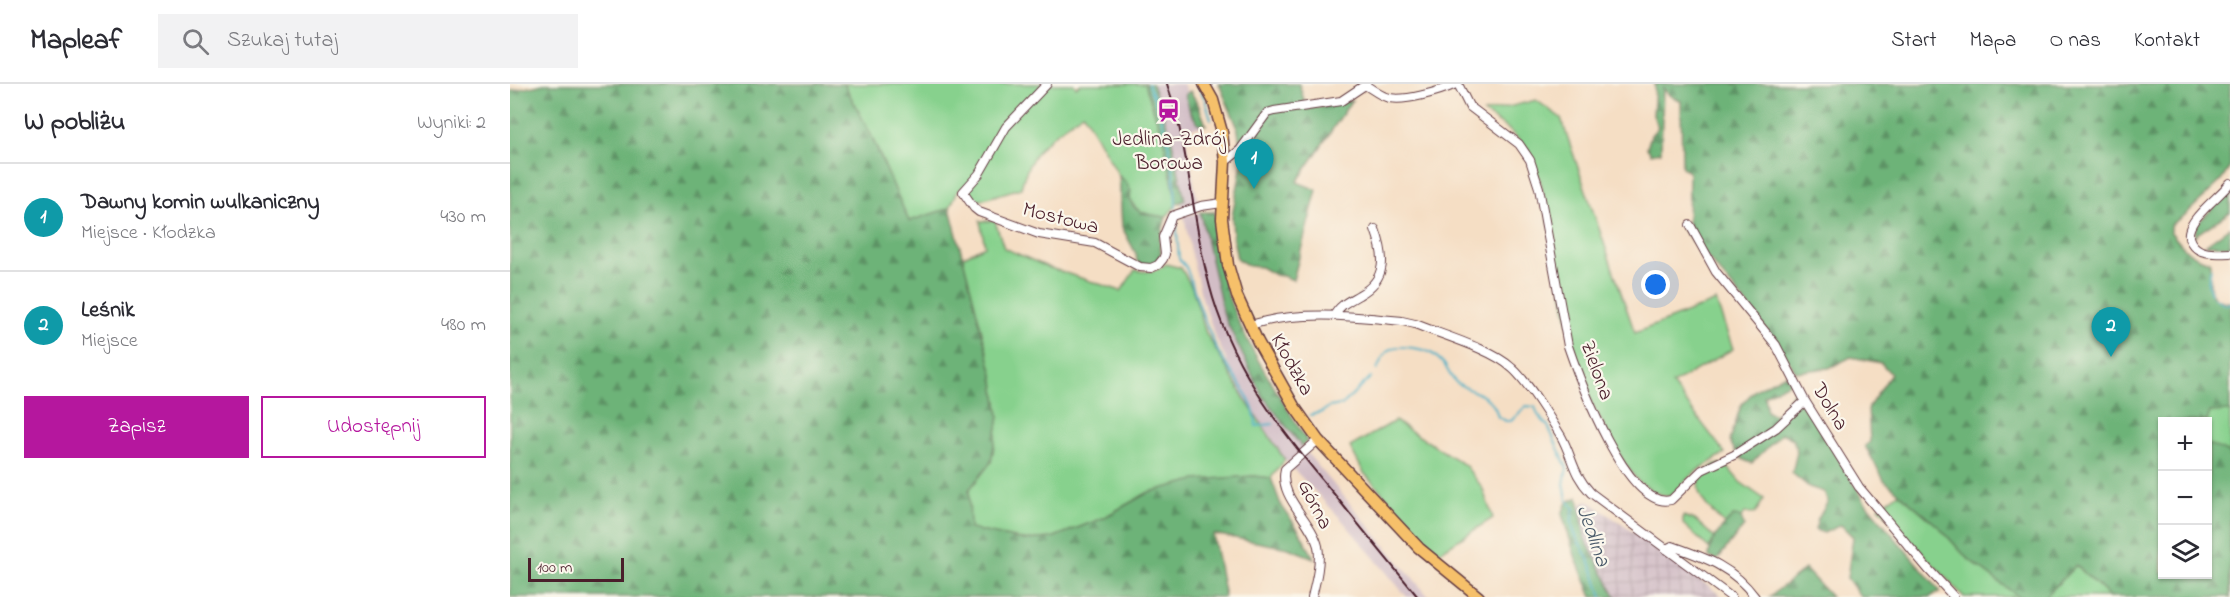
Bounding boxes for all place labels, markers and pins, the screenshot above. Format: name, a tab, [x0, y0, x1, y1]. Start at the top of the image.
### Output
station icon: Jedlina-Zdrój Borowa	[1156, 97, 1182, 123]
place label: Jedlina-Zdrój Borowa	[1112, 125, 1226, 179]
pin: 1	[1234, 140, 1274, 189]
pin: 2	[2092, 308, 2130, 357]

